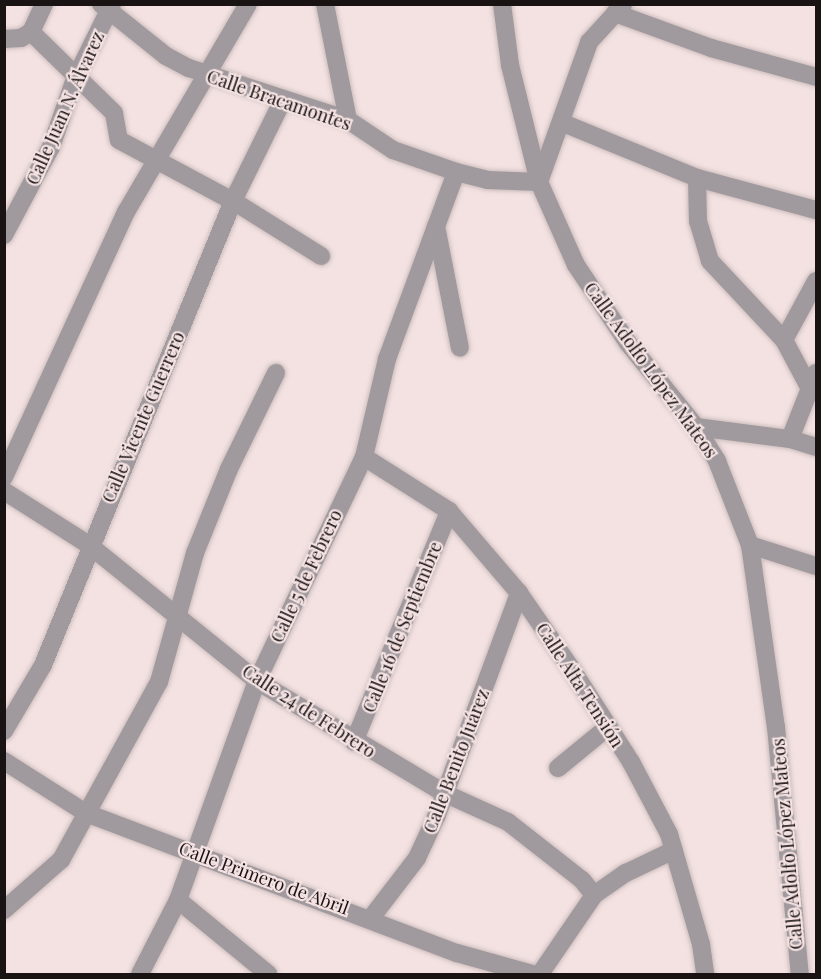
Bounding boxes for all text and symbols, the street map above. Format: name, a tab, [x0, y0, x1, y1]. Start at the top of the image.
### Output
street label: Calle Juan N. Álvarez	[21, 28, 109, 188]
street label: Calle Bracamontes	[204, 65, 354, 135]
street label: Calle Adolfo López Mateos	[580, 278, 722, 462]
street label: Calle Vicente Guerrero	[97, 328, 189, 506]
street label: Calle 5 de Febrero	[266, 506, 346, 646]
street label: Calle 16 de Septiembre	[358, 538, 446, 716]
street label: Calle Alta Tensión	[531, 618, 629, 752]
street label: Calle 24 de Febrero	[238, 660, 380, 762]
street label: Calle Benito Juárez	[419, 686, 493, 836]
street label: Calle Adolfo López Mateos	[767, 737, 807, 951]
street label: Calle Primero de Abril	[176, 837, 352, 919]

